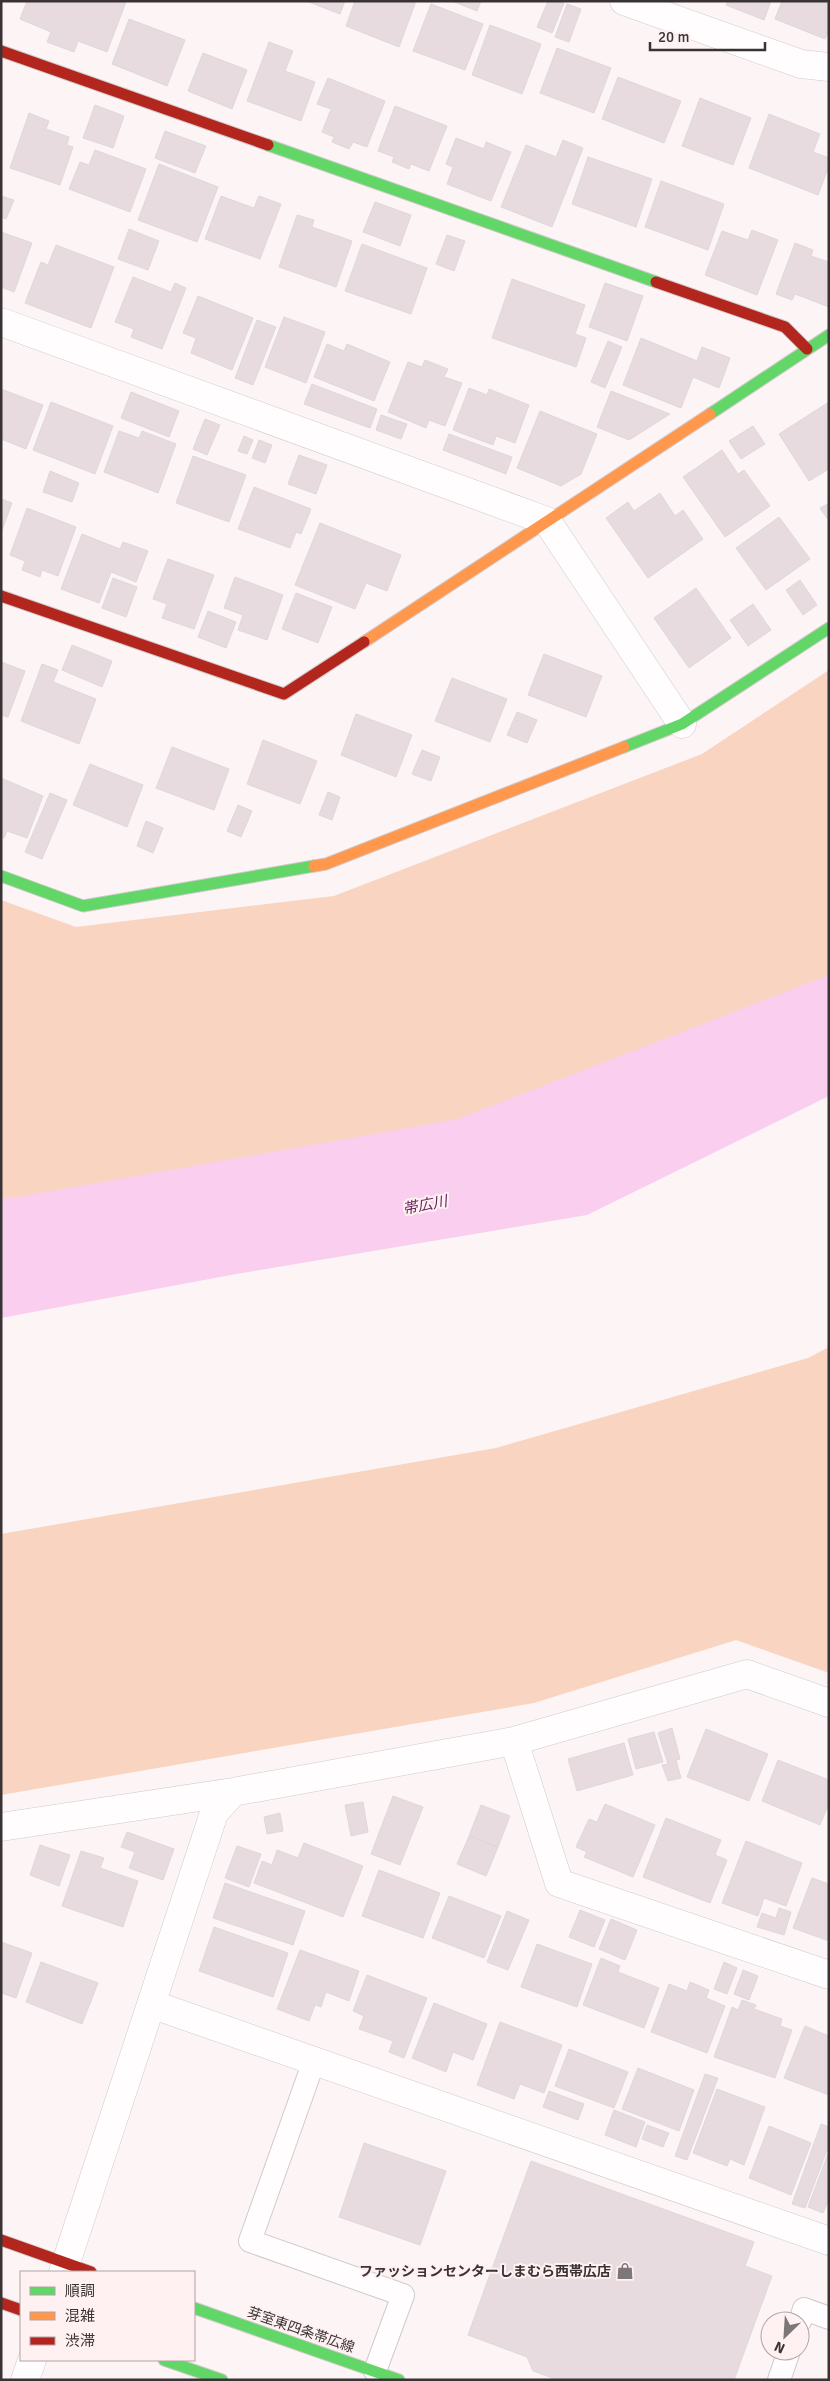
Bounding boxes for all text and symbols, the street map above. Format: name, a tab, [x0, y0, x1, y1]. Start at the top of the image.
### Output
scale bar	[650, 20, 765, 52]
text: 20 m	[658, 28, 689, 46]
water label: 帯広川	[401, 1191, 451, 1218]
shop icon: ファッションセンターしまむら西帯広店	[615, 2261, 635, 2281]
place label: ファッションセンターしまむら西帯広店	[359, 2263, 611, 2280]
legend	[20, 2271, 195, 2361]
text: 順調	[65, 2282, 95, 2300]
street label: 芽室東四条帯広線	[245, 2304, 357, 2356]
text: 混雑	[65, 2307, 95, 2325]
north arrow	[760, 2311, 810, 2361]
text: 渋滞	[65, 2332, 95, 2350]
text: N	[772, 2338, 788, 2357]

